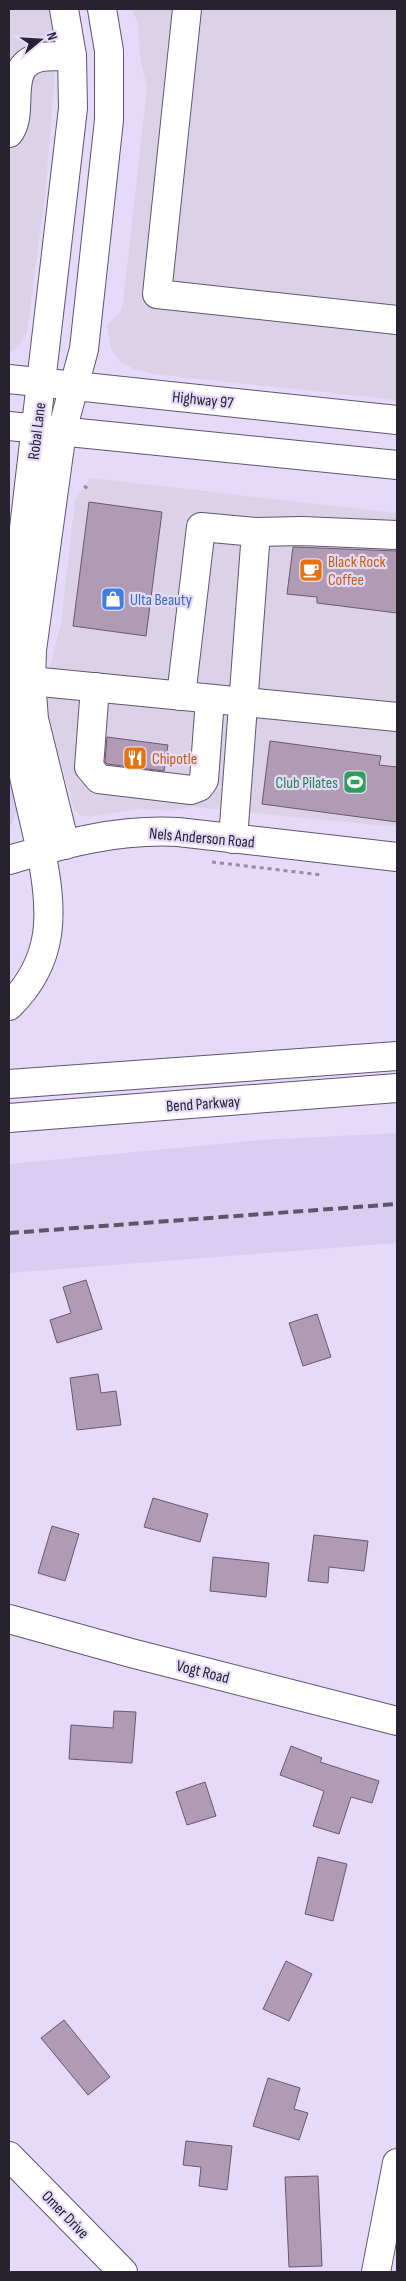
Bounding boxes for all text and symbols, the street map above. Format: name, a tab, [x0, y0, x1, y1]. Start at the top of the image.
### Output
north arrow	[15, 15, 65, 65]
text: N	[43, 30, 61, 42]
street label: Highway 97	[171, 388, 235, 413]
street label: Robal Lane	[25, 401, 50, 461]
place label: Black Rock Coffee	[328, 553, 386, 590]
cafe icon: Black Rock Coffee	[298, 557, 324, 583]
shop icon: Ulta Beauty	[100, 586, 126, 612]
place label: Ulta Beauty	[130, 591, 192, 610]
restaurant icon: Chipotle	[122, 745, 148, 771]
place label: Chipotle	[152, 750, 197, 769]
sports icon: Club Pilates	[342, 769, 368, 795]
place label: Club Pilates	[276, 774, 338, 793]
street label: Nels Anderson Road	[148, 824, 255, 853]
street label: Bend Parkway	[166, 1092, 241, 1117]
street label: Vogt Road	[174, 1657, 231, 1688]
street label: Omer Drive	[37, 2187, 92, 2243]

